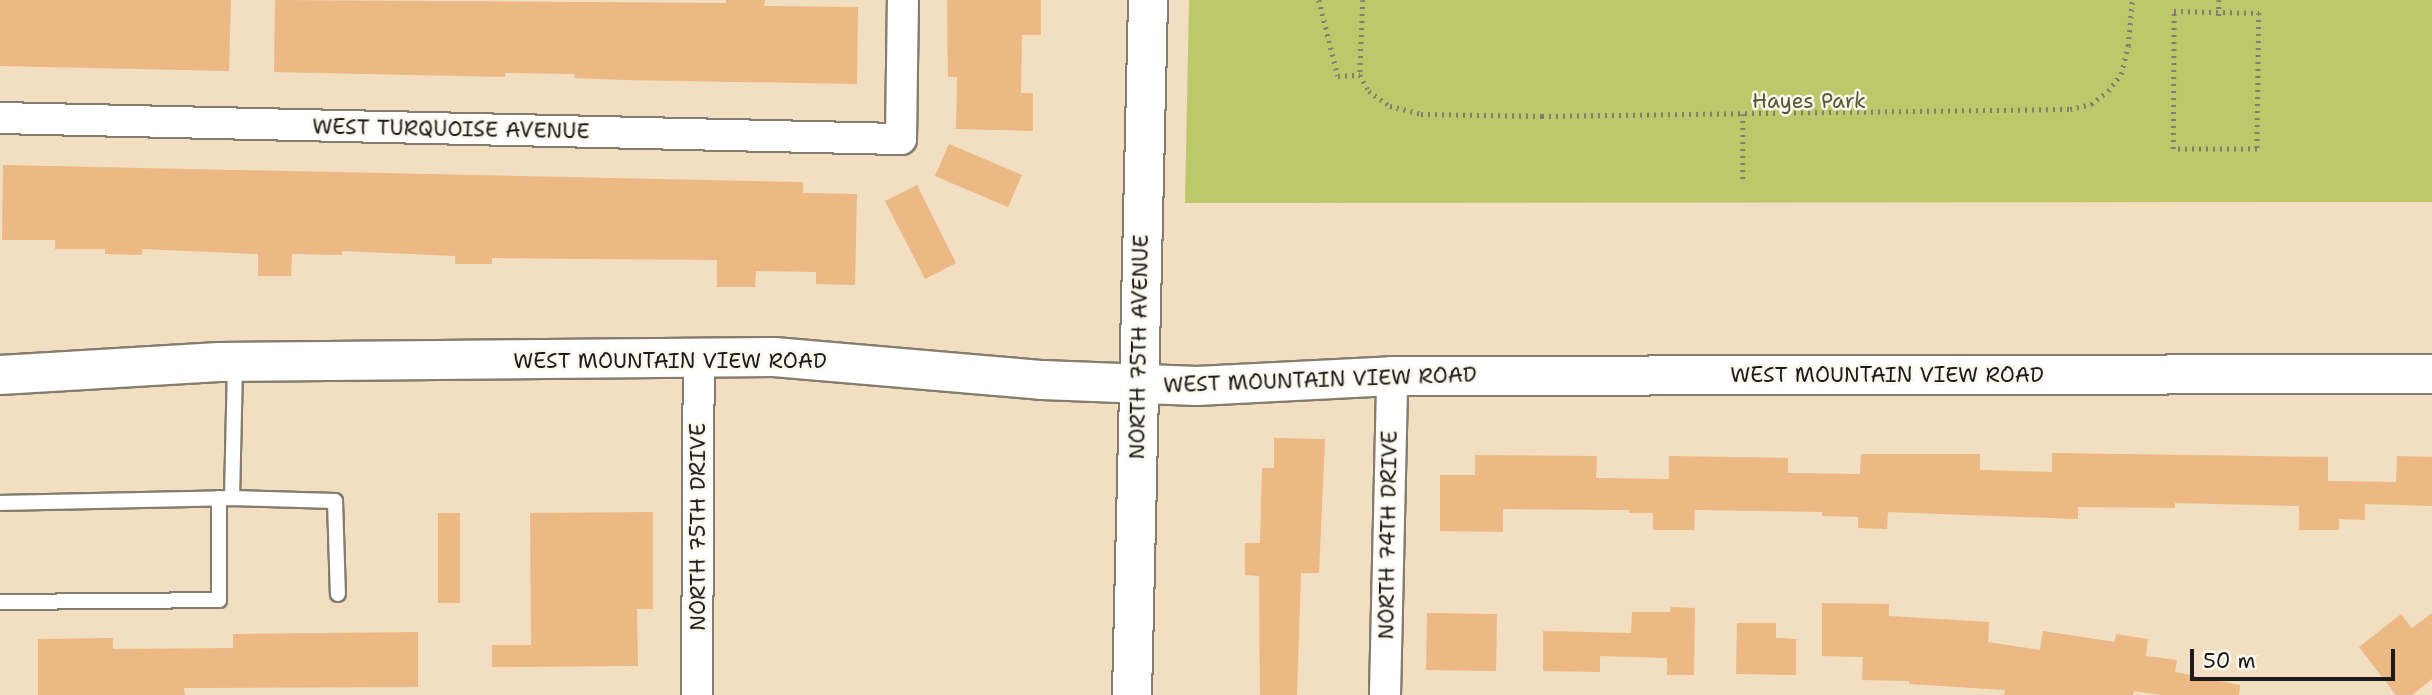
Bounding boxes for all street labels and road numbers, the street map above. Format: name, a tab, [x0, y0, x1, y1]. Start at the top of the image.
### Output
street label: WEST TURQUOISE AVENUE	[312, 114, 590, 144]
street label: NORTH 75TH AVENUE	[1124, 234, 1154, 460]
street label: WEST MOUNTAIN VIEW ROAD	[513, 348, 827, 374]
street label: WEST MOUNTAIN VIEW ROAD	[1163, 362, 1477, 398]
street label: WEST MOUNTAIN VIEW ROAD	[1730, 362, 2044, 388]
street label: NORTH 75TH DRIVE	[685, 423, 711, 631]
street label: NORTH 74TH DRIVE	[1374, 430, 1402, 640]

